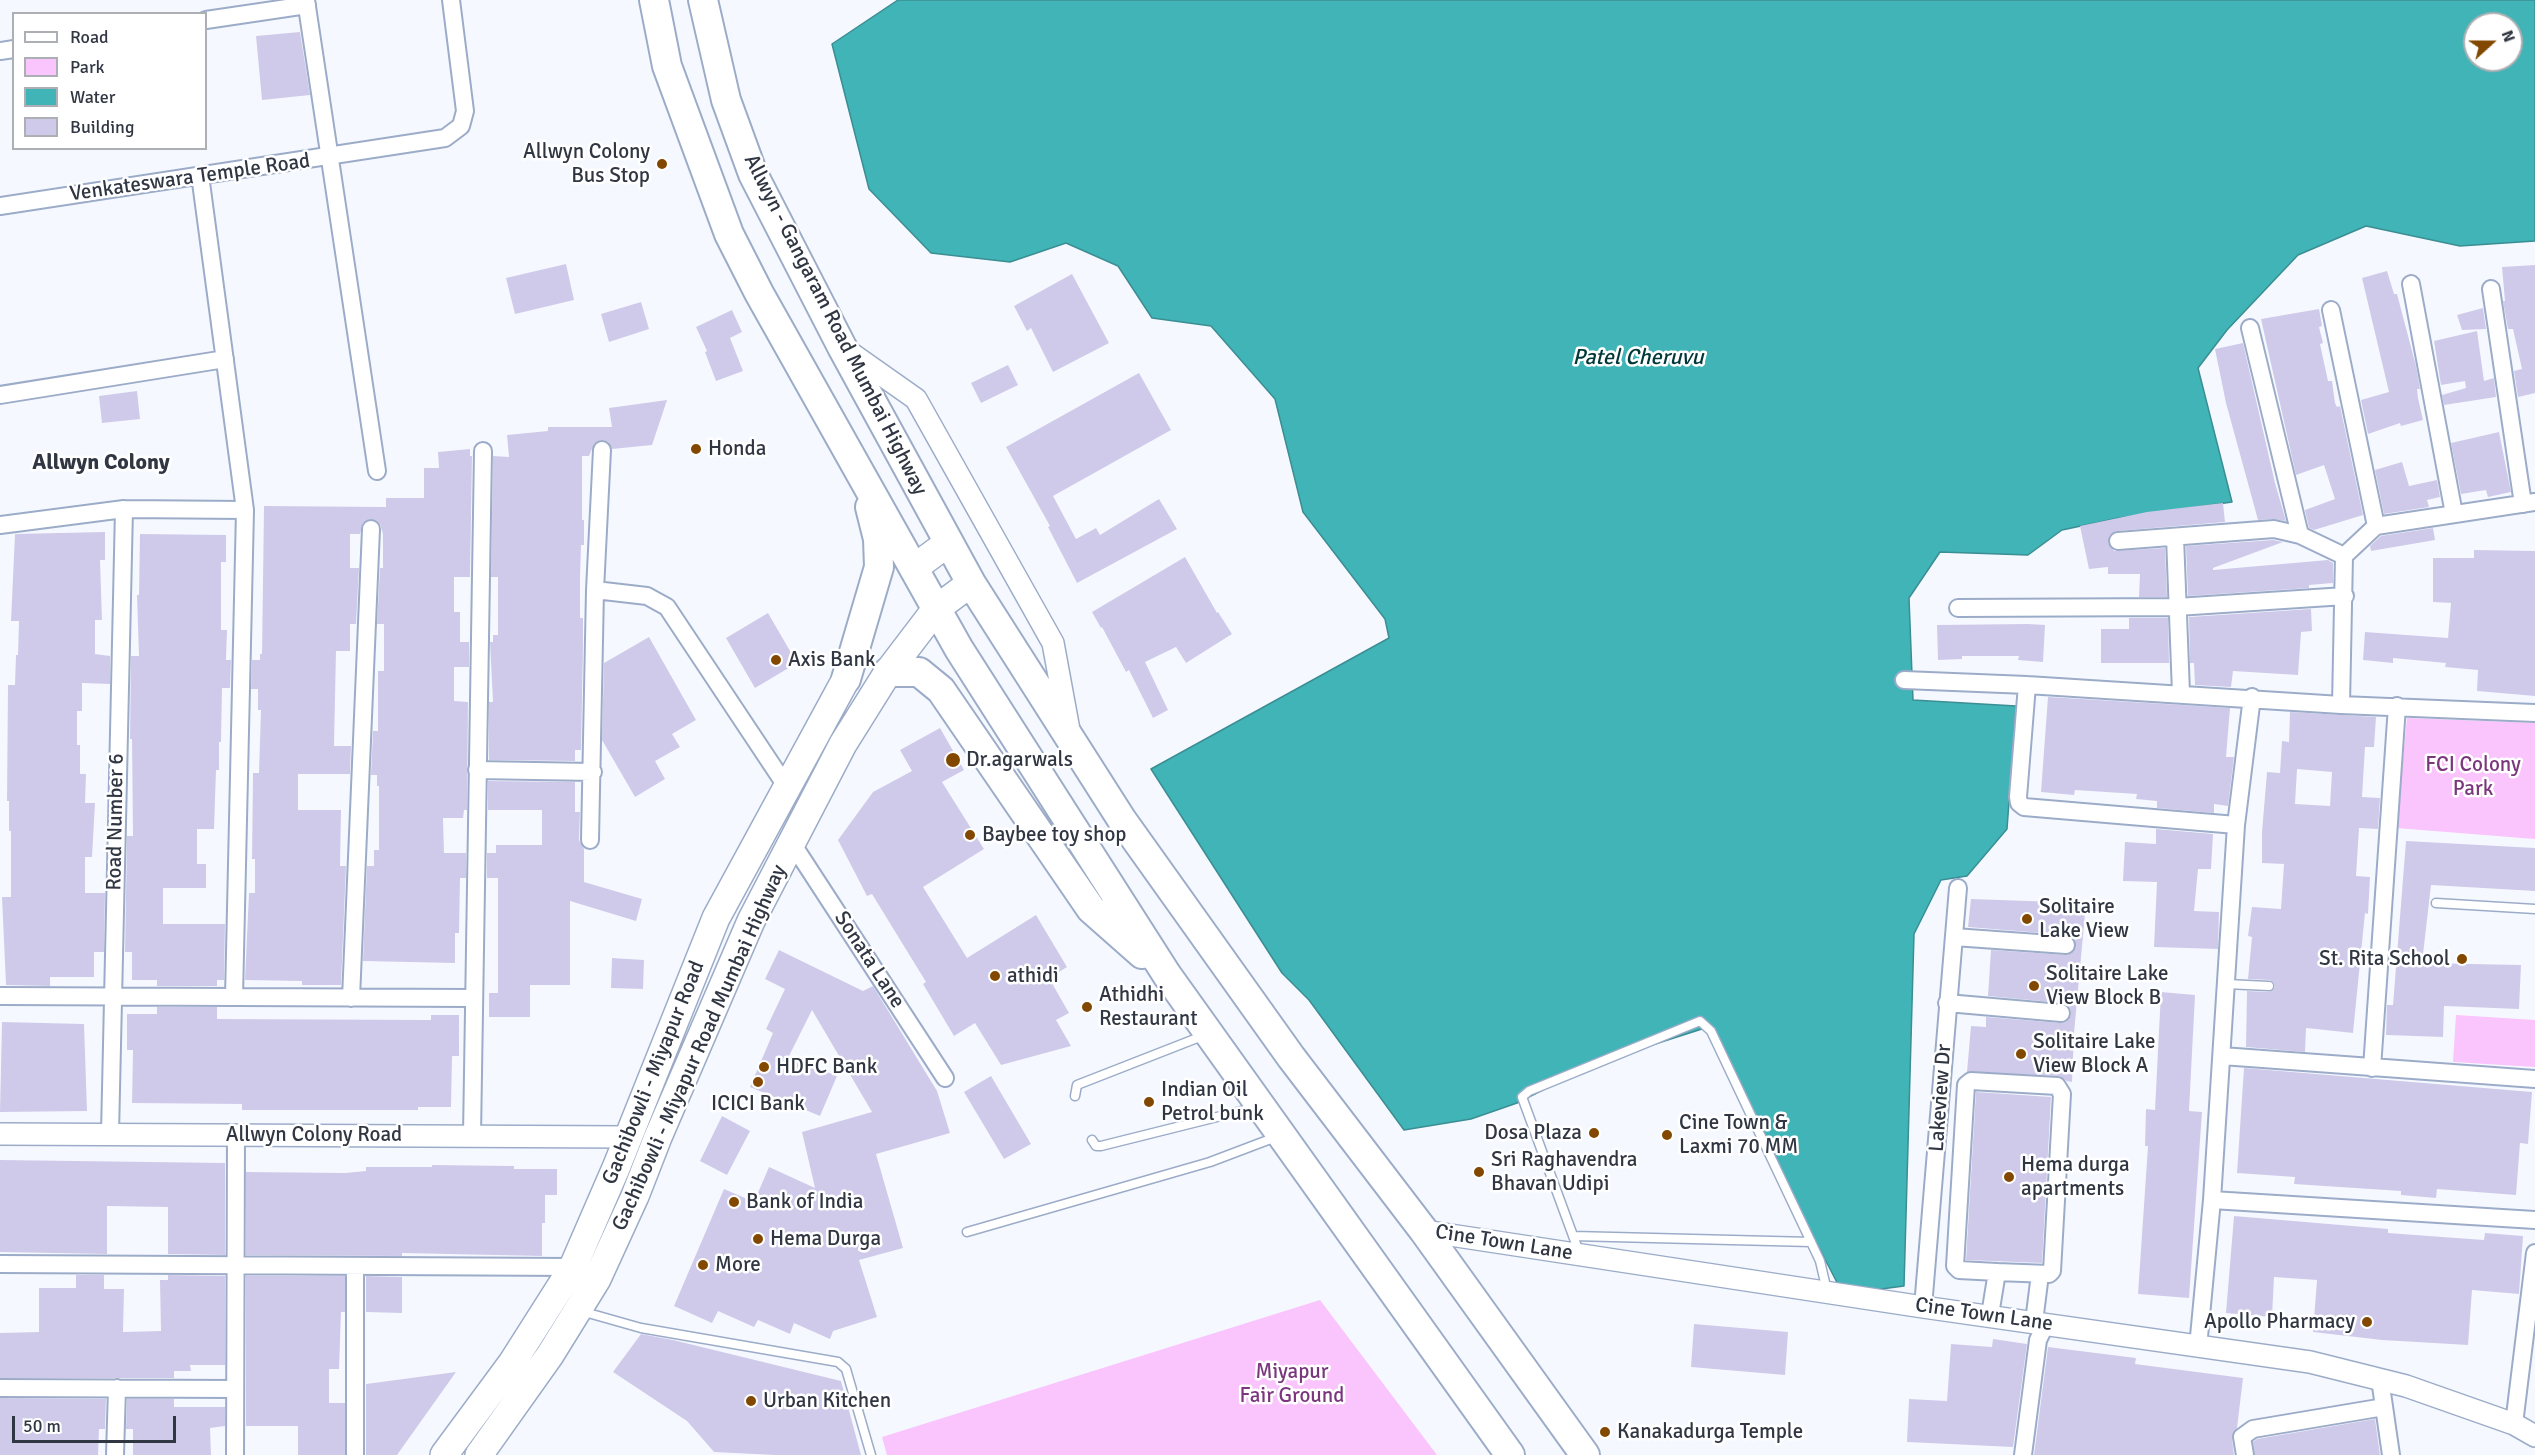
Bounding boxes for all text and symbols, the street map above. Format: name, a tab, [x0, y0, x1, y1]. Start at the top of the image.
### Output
legend	[12, 12, 207, 150]
north arrow	[2463, 12, 2523, 72]
text: Road	[70, 26, 109, 48]
text: N	[2497, 27, 2519, 45]
text: Park	[70, 56, 105, 78]
text: Water	[70, 86, 115, 108]
text: Building	[70, 116, 134, 138]
place label: Allwyn Colony Bus Stop	[523, 139, 650, 189]
street label: Venkateswara Temple Road	[68, 149, 312, 207]
street label: Allwyn - Gangaram Road Mumbai Highway	[738, 151, 932, 499]
marker: Allwyn Colony Bus Stop	[655, 157, 669, 171]
water label: Patel Cheruvu	[1572, 345, 1704, 371]
place label: Honda	[708, 436, 766, 462]
marker: Honda	[689, 442, 703, 456]
district label: Allwyn Colony	[32, 450, 170, 476]
place label: Axis Bank	[788, 647, 875, 673]
marker: Axis Bank	[769, 653, 783, 667]
place label: Dr.agarwals	[966, 747, 1073, 773]
marker: Dr.agarwals	[944, 751, 962, 769]
park label: FCI Colony Park	[2425, 752, 2521, 802]
street label: Road Number 6	[102, 753, 130, 891]
place label: Baybee toy shop	[982, 822, 1126, 848]
marker: Baybee toy shop	[963, 828, 977, 842]
street label: Gachibowli - Miyapur Road Mumbai Highway	[608, 861, 792, 1235]
place label: Solitaire Lake View	[2039, 894, 2129, 944]
street label: Sonata Lane	[828, 907, 910, 1013]
marker: Solitaire Lake View	[2020, 912, 2034, 926]
place label: St. Rita School	[2319, 946, 2450, 972]
marker: St. Rita School	[2455, 952, 2469, 966]
street label: Gachibowli - Miyapur Road	[598, 957, 710, 1189]
place label: Solitaire Lake View Block B	[2046, 961, 2168, 1011]
place label: athidi	[1007, 963, 1059, 989]
marker: athidi	[988, 969, 1002, 983]
marker: Solitaire Lake View Block B	[2027, 979, 2041, 993]
place label: Athidhi Restaurant	[1099, 982, 1198, 1032]
marker: Athidhi Restaurant	[1080, 1000, 1094, 1014]
place label: Solitaire Lake View Block A	[2033, 1029, 2155, 1079]
street label: Lakeview Dr	[1925, 1043, 1957, 1153]
marker: Solitaire Lake View Block A	[2014, 1047, 2028, 1061]
place label: HDFC Bank	[776, 1054, 877, 1080]
marker: HDFC Bank	[757, 1060, 771, 1074]
marker: ICICI Bank	[751, 1075, 765, 1089]
place label: Indian Oil Petrol bunk	[1161, 1077, 1264, 1127]
place label: ICICI Bank	[711, 1091, 805, 1117]
marker: Indian Oil Petrol bunk	[1142, 1095, 1156, 1109]
place label: Cine Town & Laxmi 70 MM	[1679, 1110, 1798, 1160]
place label: Dosa Plaza	[1484, 1120, 1582, 1146]
street label: Allwyn Colony Road	[226, 1122, 402, 1148]
marker: Dosa Plaza	[1587, 1126, 1601, 1140]
marker: Cine Town & Laxmi 70 MM	[1660, 1128, 1674, 1142]
place label: Sri Raghavendra Bhavan Udipi	[1491, 1147, 1638, 1197]
place label: Hema durga apartments	[2021, 1152, 2130, 1202]
marker: Sri Raghavendra Bhavan Udipi	[1472, 1165, 1486, 1179]
marker: Hema durga apartments	[2002, 1170, 2016, 1184]
place label: Bank of India	[746, 1189, 863, 1215]
marker: Bank of India	[727, 1195, 741, 1209]
street label: Cine Town Lane	[1433, 1220, 1575, 1266]
place label: Hema Durga	[770, 1226, 881, 1252]
marker: Hema Durga	[751, 1232, 765, 1246]
place label: More	[715, 1252, 761, 1278]
marker: More	[696, 1258, 710, 1272]
street label: Cine Town Lane	[1913, 1293, 2055, 1337]
place label: Apollo Pharmacy	[2204, 1309, 2355, 1335]
marker: Apollo Pharmacy	[2360, 1315, 2374, 1329]
park label: Miyapur Fair Ground	[1240, 1359, 1344, 1409]
place label: Urban Kitchen	[763, 1388, 891, 1414]
marker: Urban Kitchen	[744, 1394, 758, 1408]
scale bar	[15, 1404, 178, 1442]
text: 50 m	[23, 1415, 61, 1437]
place label: Kanakadurga Temple	[1617, 1419, 1803, 1445]
marker: Kanakadurga Temple	[1598, 1425, 1612, 1439]

